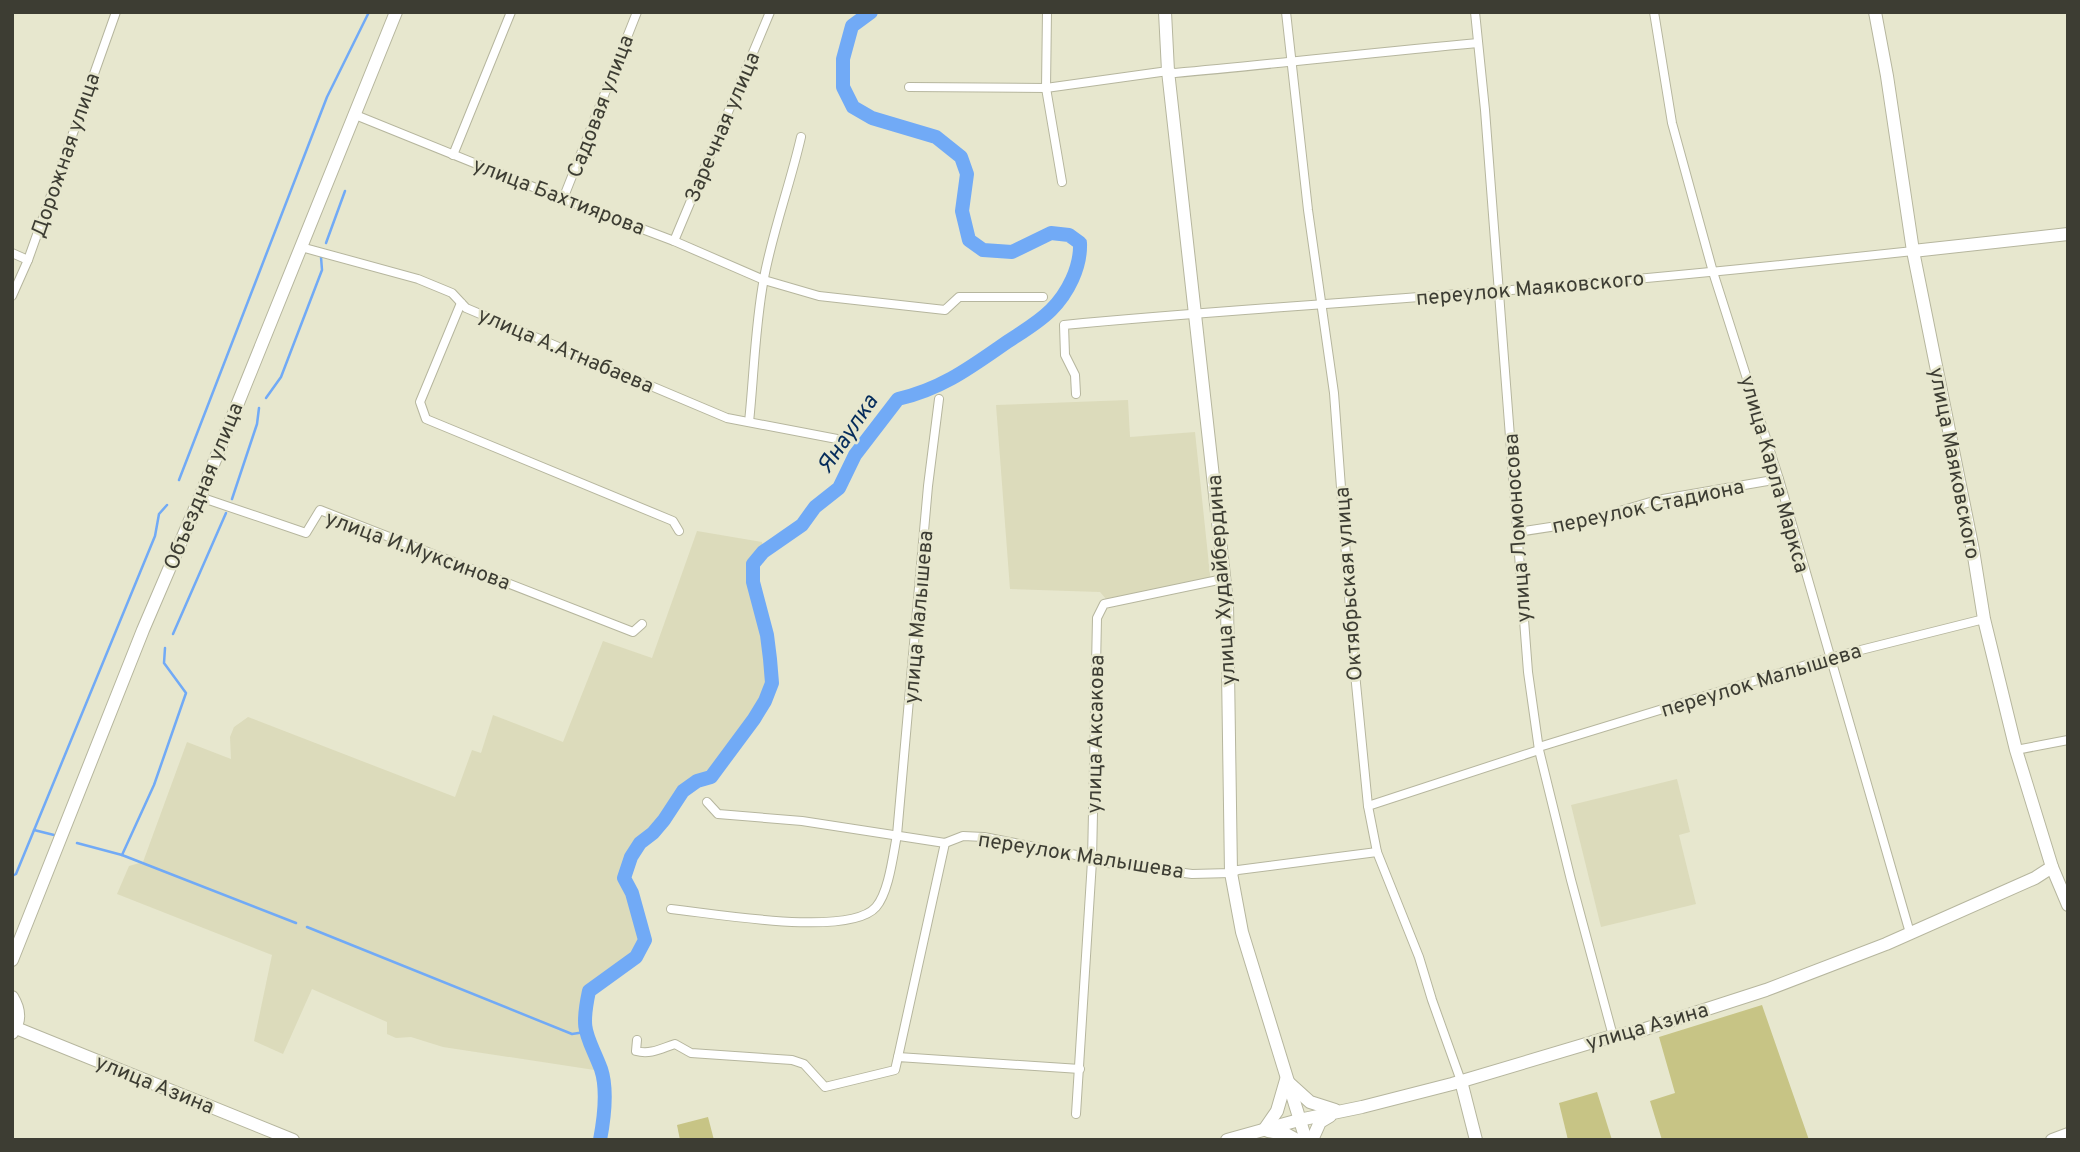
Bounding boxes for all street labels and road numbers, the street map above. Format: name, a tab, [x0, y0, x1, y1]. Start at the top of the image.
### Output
street label: Садовая улица	[562, 31, 641, 182]
street label: Заречная улица	[680, 48, 767, 207]
street label: Дорожная улица	[26, 70, 107, 241]
street label: улица Бахтиярова	[469, 152, 648, 243]
street label: переулок Маяковского	[1415, 266, 1645, 313]
street label: улица А.Атнабаева	[473, 302, 657, 401]
street label: улица Маяковского	[1922, 365, 1985, 562]
street label: улица Карла Маркса	[1732, 373, 1815, 576]
street label: Объездная улица	[159, 399, 250, 574]
street label: улица Ломоносова	[1498, 432, 1539, 623]
street label: улица Худайбердина	[1202, 474, 1243, 686]
street label: переулок Стадиона	[1550, 474, 1747, 541]
street label: Октябрьская улица	[1329, 486, 1370, 682]
street label: улица И.Муксинова	[321, 505, 514, 597]
street label: улица Малышева	[898, 529, 941, 705]
street label: переулок Малышева	[1658, 638, 1865, 725]
street label: улица Аксакова	[1082, 654, 1111, 814]
street label: переулок Малышева	[976, 827, 1186, 886]
street label: улица Азина	[1583, 997, 1712, 1058]
street label: улица Азина	[91, 1049, 218, 1122]

